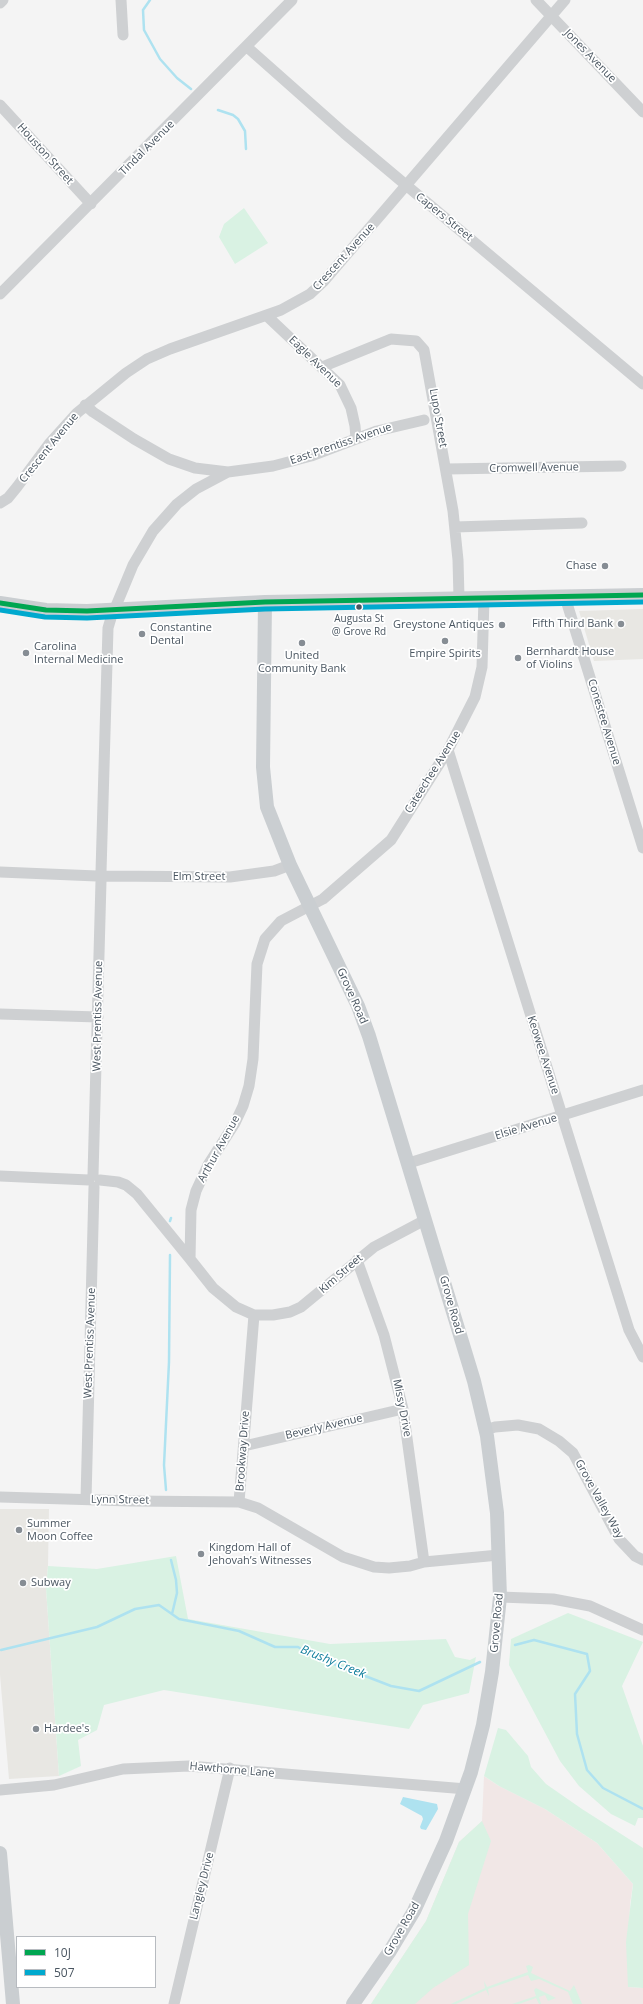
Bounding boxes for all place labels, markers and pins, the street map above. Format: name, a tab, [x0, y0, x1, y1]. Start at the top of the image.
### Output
place label: Chase	[566, 559, 597, 573]
marker: Chase	[600, 561, 610, 571]
marker: Augusta St @ Grove Rd	[354, 602, 364, 612]
place label: Augusta St @ Grove Rd	[332, 613, 386, 636]
place label: Fifth Third Bank	[532, 617, 613, 631]
place label: Greystone Antiques	[393, 618, 494, 632]
marker: Fifth Third Bank	[616, 619, 626, 629]
marker: Greystone Antiques	[497, 620, 507, 630]
place label: Constantine Dental	[150, 621, 212, 647]
marker: Constantine Dental	[137, 629, 147, 639]
marker: Empire Spirits	[440, 636, 450, 646]
marker: United Community Bank	[297, 638, 307, 648]
place label: Carolina Internal Medicine	[34, 640, 123, 666]
place label: Bernhardt House of Violins	[526, 645, 614, 671]
place label: Empire Spirits	[409, 647, 481, 661]
marker: Carolina Internal Medicine	[21, 648, 31, 658]
place label: United Community Bank	[258, 649, 346, 675]
marker: Bernhardt House of Violins	[513, 653, 523, 663]
place label: Summer Moon Coffee	[27, 1517, 93, 1543]
marker: Summer Moon Coffee	[14, 1525, 24, 1535]
place label: Kingdom Hall of Jehovah’s Witnesses	[209, 1541, 311, 1567]
marker: Kingdom Hall of Jehovah’s Witnesses	[196, 1549, 206, 1559]
place label: Subway	[31, 1576, 71, 1590]
marker: Subway	[18, 1578, 28, 1588]
place label: Hardee's	[44, 1722, 89, 1736]
marker: Hardee's	[31, 1724, 41, 1734]

